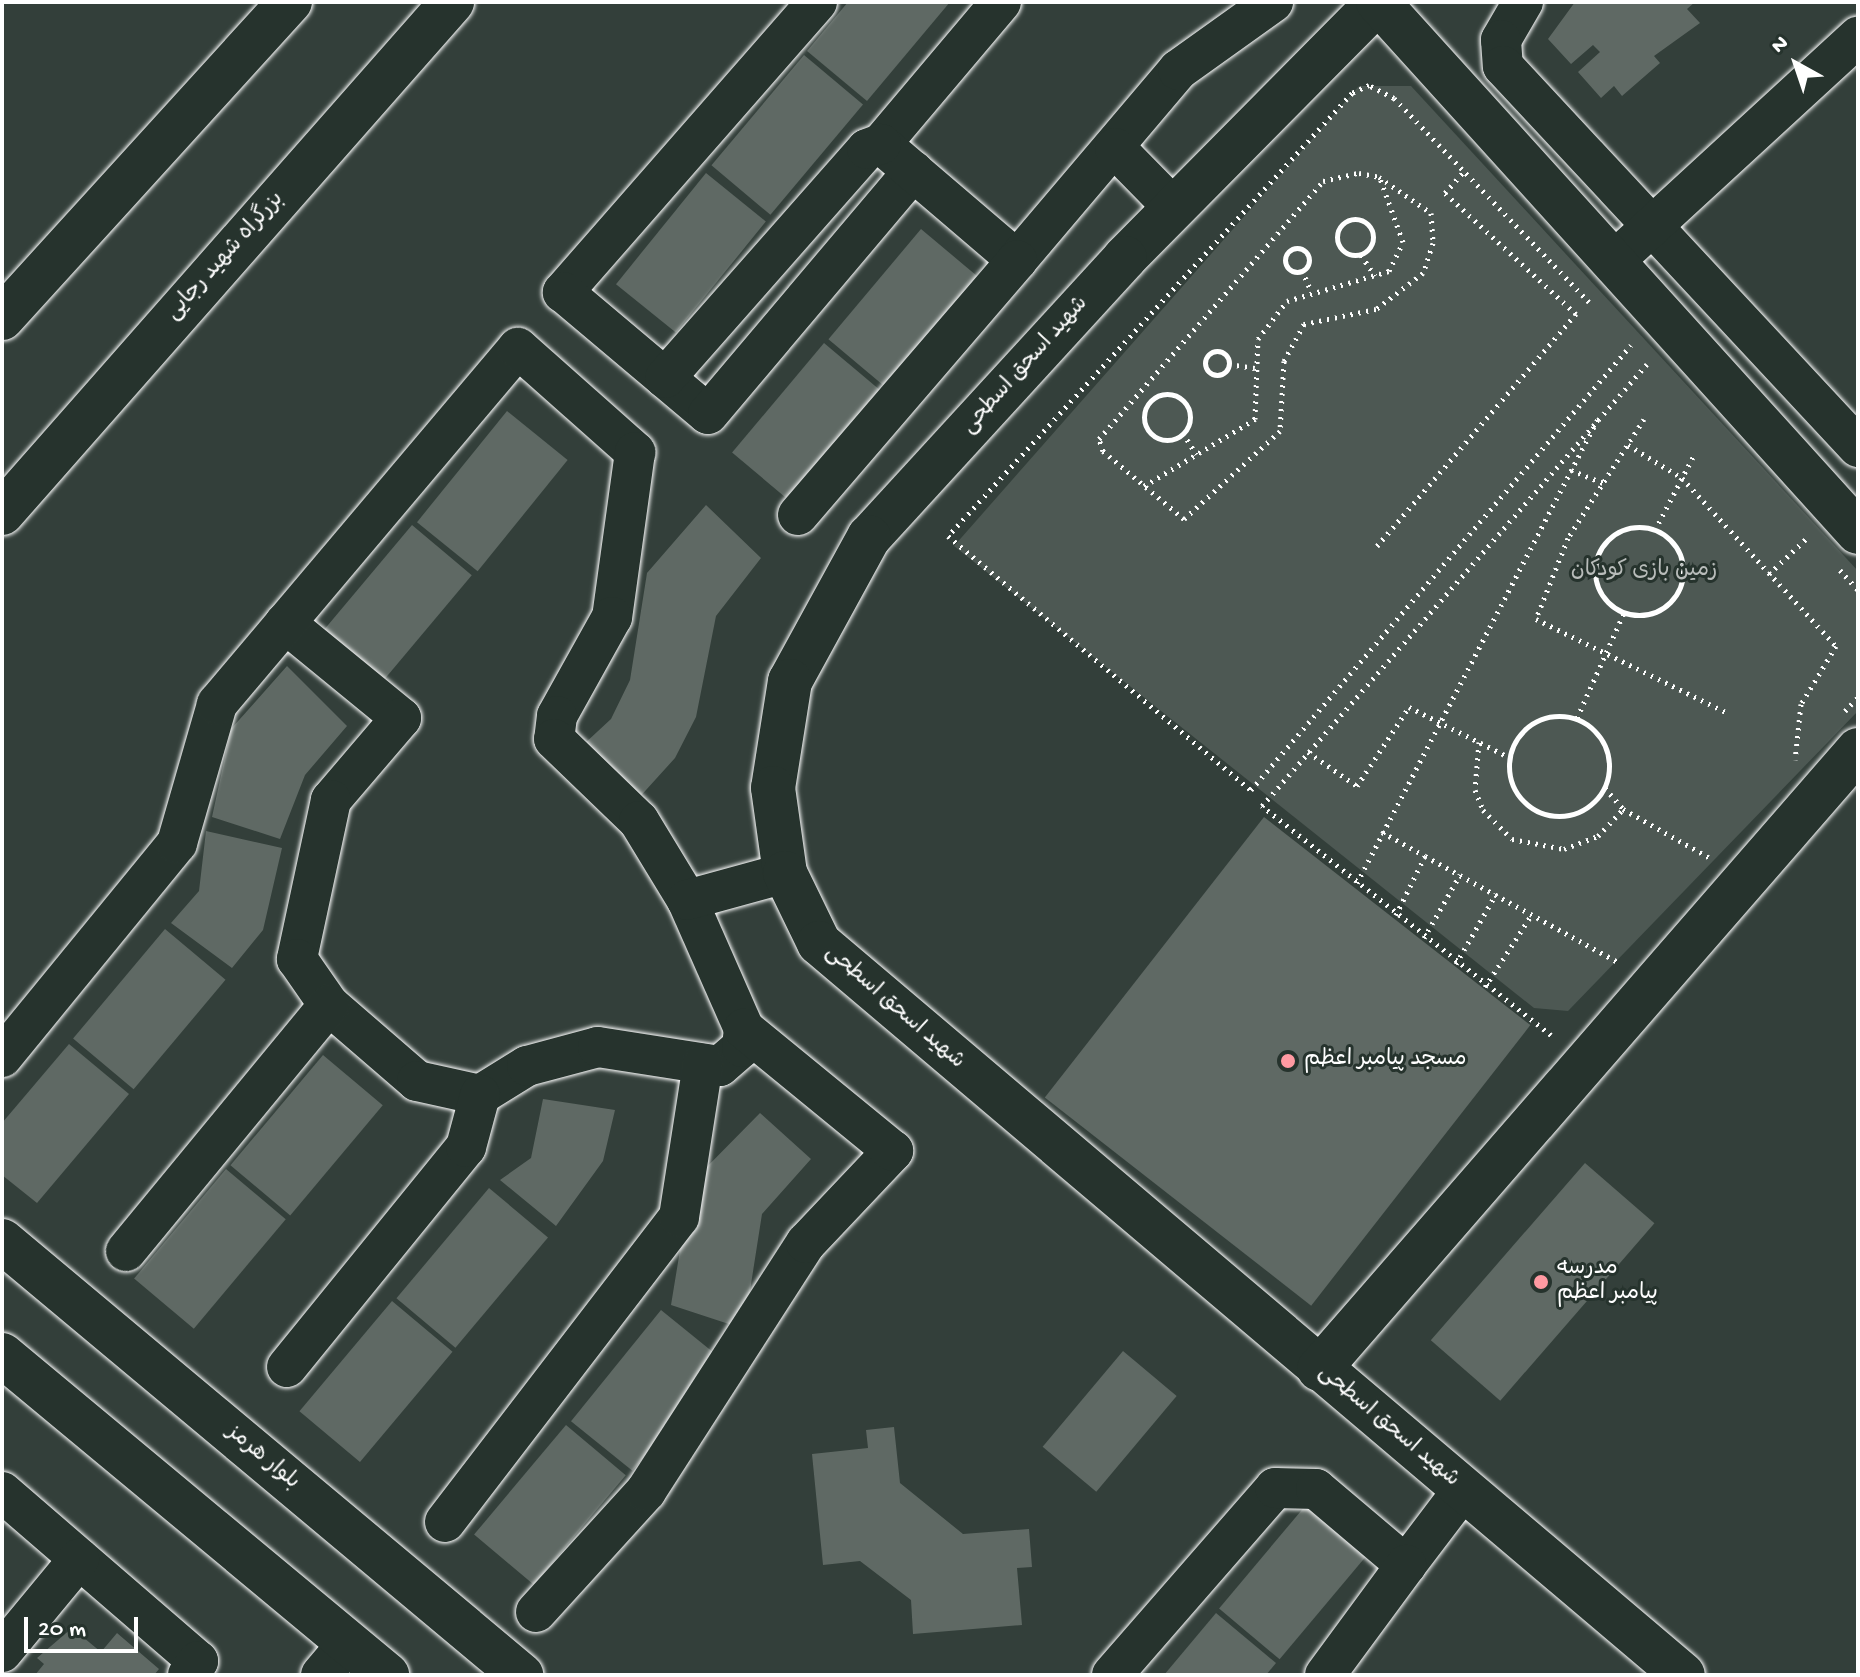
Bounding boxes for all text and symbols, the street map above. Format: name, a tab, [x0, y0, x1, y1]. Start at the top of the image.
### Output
north arrow	[1756, 24, 1836, 104]
text: N	[1767, 31, 1794, 60]
street label: بزرگراه شهید رجایی	[161, 187, 291, 327]
street label: شهید اسحق اسطحی	[957, 292, 1095, 440]
park label: زمین بازی کودکان	[1571, 559, 1717, 585]
street label: شهید اسحق اسطحی	[819, 940, 969, 1076]
place label: مسجد پیامبر اعظم	[1304, 1048, 1467, 1074]
marker: مسجد پیامبر اعظم	[1279, 1052, 1297, 1070]
place label: مدرسه پیامبر اعظم	[1557, 1256, 1658, 1308]
marker: مدرسه پیامبر اعظم	[1532, 1273, 1550, 1291]
street label: شهید اسحق اسطحی	[1312, 1360, 1464, 1494]
street label: بلوار هرمز	[220, 1420, 304, 1496]
scale bar	[28, 1601, 142, 1651]
text: 20 m	[38, 1616, 86, 1645]

